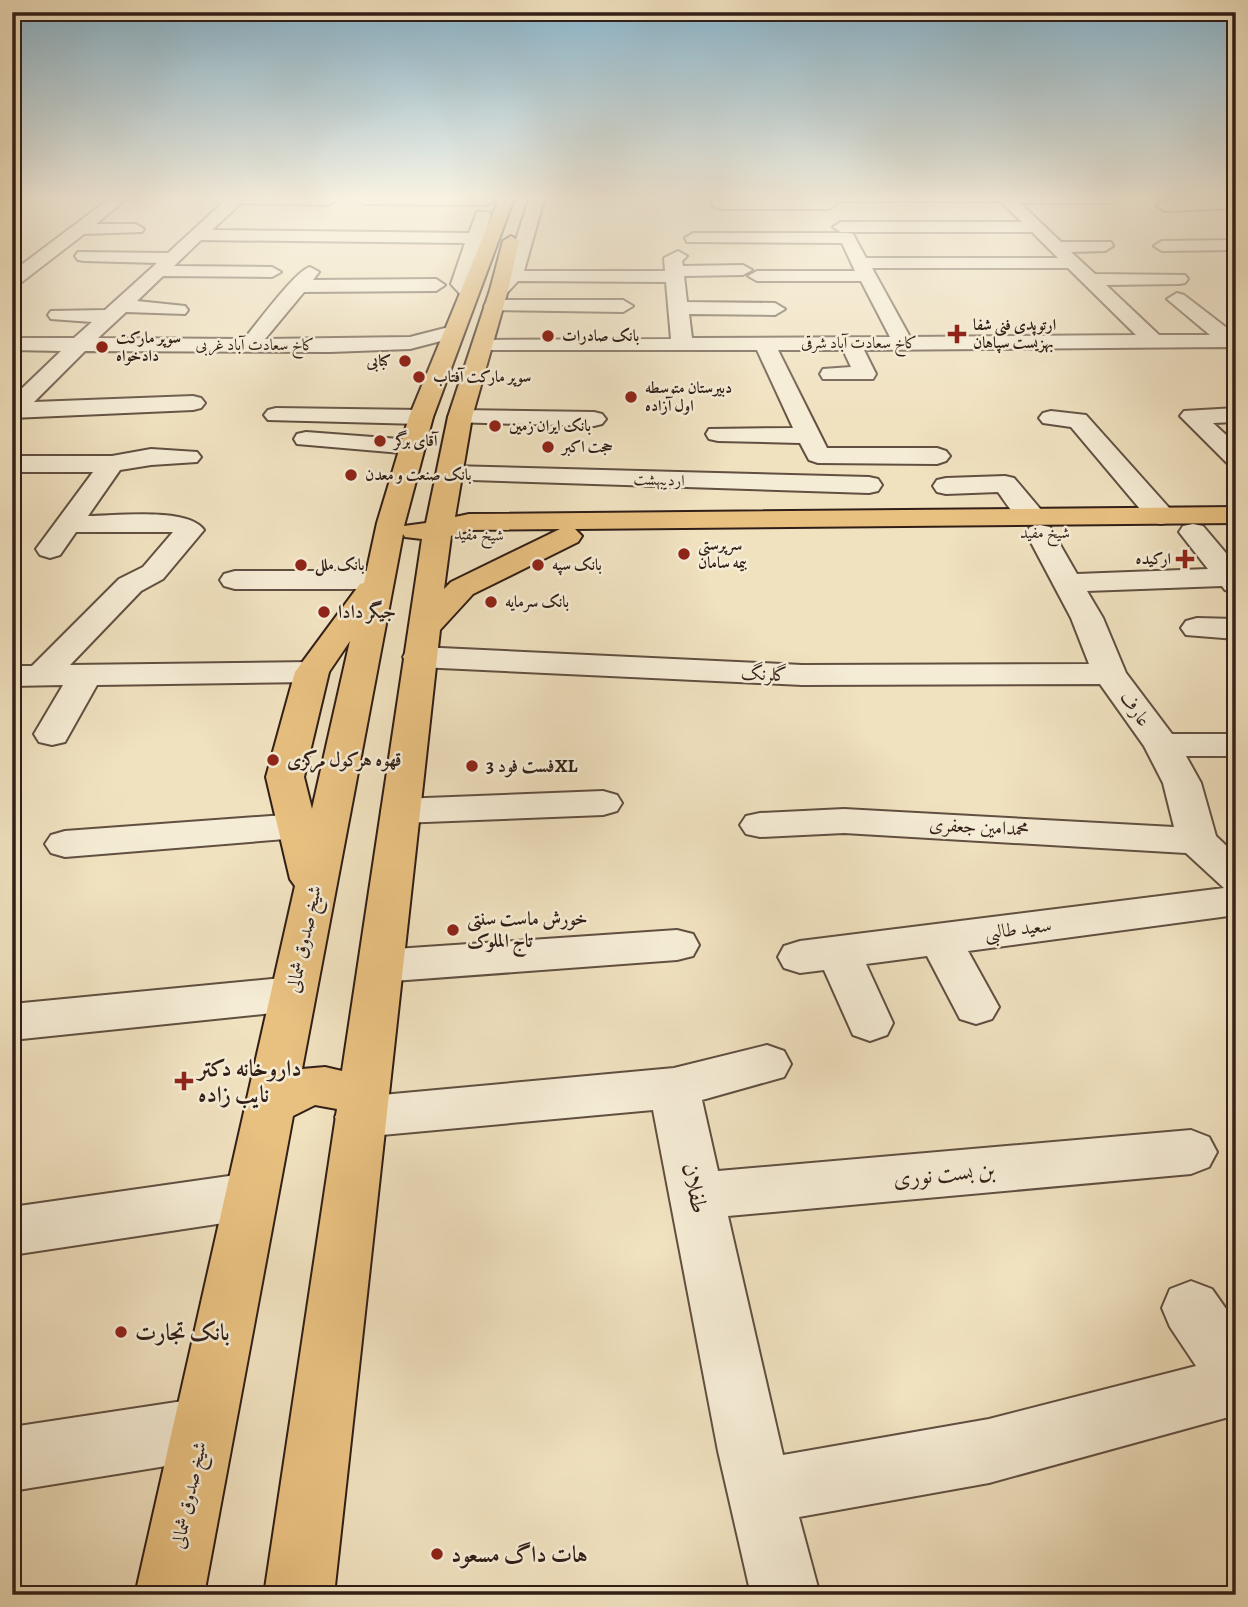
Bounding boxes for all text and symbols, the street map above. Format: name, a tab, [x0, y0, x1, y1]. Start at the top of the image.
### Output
place label: ارتوپدی فنی شفا بهزیست سپاهان	[973, 314, 1056, 354]
marker: ارتوپدی فنی شفا بهزیست سپاهان	[947, 324, 967, 344]
place label: بانک صادرات	[562, 325, 639, 347]
place label: سوپر مارکت دادخواه	[116, 327, 181, 367]
marker: بانک صادرات	[540, 328, 556, 344]
street label: کاخ سعادت آباد شرقی	[801, 332, 917, 357]
street label: کاخ سعادت آباد غربی	[196, 334, 314, 359]
marker: سوپر مارکت دادخواه	[94, 339, 110, 355]
place label: کبابی	[366, 350, 391, 372]
marker: کبابی	[397, 353, 413, 369]
place label: سوپر مارکت آفتاب	[433, 366, 531, 388]
marker: سوپر مارکت آفتاب	[411, 369, 427, 385]
place label: دبیرستان متوسطه اول آزاده	[645, 377, 732, 417]
marker: دبیرستان متوسطه اول آزاده	[623, 389, 639, 405]
place label: بانک ایران زمین	[509, 415, 591, 437]
marker: بانک ایران زمین	[487, 418, 503, 434]
place label: آقاى برگر	[392, 430, 440, 452]
marker: آقاى برگر	[372, 433, 388, 449]
place label: حجت اکبر	[560, 436, 613, 458]
marker: حجت اکبر	[540, 439, 556, 455]
place label: بانک صنعت و معدن	[365, 464, 471, 486]
marker: بانک صنعت و معدن	[343, 467, 359, 483]
street label: اردیبهشت	[633, 468, 685, 492]
street label: شیخ مفید	[1020, 522, 1070, 547]
street label: شیخ مفید	[453, 523, 504, 550]
place label: سرپرستی بیمه سامان	[698, 534, 747, 574]
marker: سرپرستی بیمه سامان	[676, 546, 692, 562]
place label: ارکیده	[1136, 548, 1171, 570]
marker: ارکیده	[1177, 551, 1193, 567]
place label: بانک ملل	[315, 554, 365, 576]
place label: بانک سپه	[552, 554, 602, 576]
marker: بانک ملل	[293, 557, 309, 573]
marker: بانک سپه	[530, 557, 546, 573]
place label: بانک سرمایه	[505, 591, 569, 613]
marker: بانک سرمایه	[483, 594, 499, 610]
place label: جیگر دادا	[338, 599, 396, 625]
marker: جیگر دادا	[316, 604, 332, 620]
street label: گلرنگ	[740, 660, 788, 688]
street label: عارف	[1113, 686, 1157, 732]
place label: قهوه هرکول مرکزی	[287, 747, 402, 773]
marker: قهوه هرکول مرکزی	[265, 752, 281, 768]
place label: فست فود 3XL	[486, 753, 579, 779]
marker: فست فود 3XL	[464, 758, 480, 774]
street label: محمدامین جعفری	[928, 811, 1030, 843]
street label: شیخ صدوق شمالی	[280, 883, 332, 996]
place label: خورش ماست سنتی تاج الملوک	[467, 906, 588, 958]
street label: سعید طالبی	[983, 912, 1053, 948]
marker: خورش ماست سنتی تاج الملوک	[445, 922, 461, 938]
place label: داروخانه دکتر نایب زاده	[195, 1053, 302, 1110]
marker: داروخانه دکتر نایب زاده	[176, 1073, 192, 1089]
street label: بن بست نوری	[892, 1154, 996, 1194]
street label: طفلان	[675, 1160, 715, 1216]
place label: بانک تجارت	[135, 1317, 230, 1348]
marker: بانک تجارت	[113, 1324, 129, 1340]
street label: شیخ صدوق شمالی	[165, 1439, 217, 1552]
place label: هات داگ مسعود	[451, 1539, 588, 1570]
marker: هات داگ مسعود	[429, 1546, 445, 1562]

